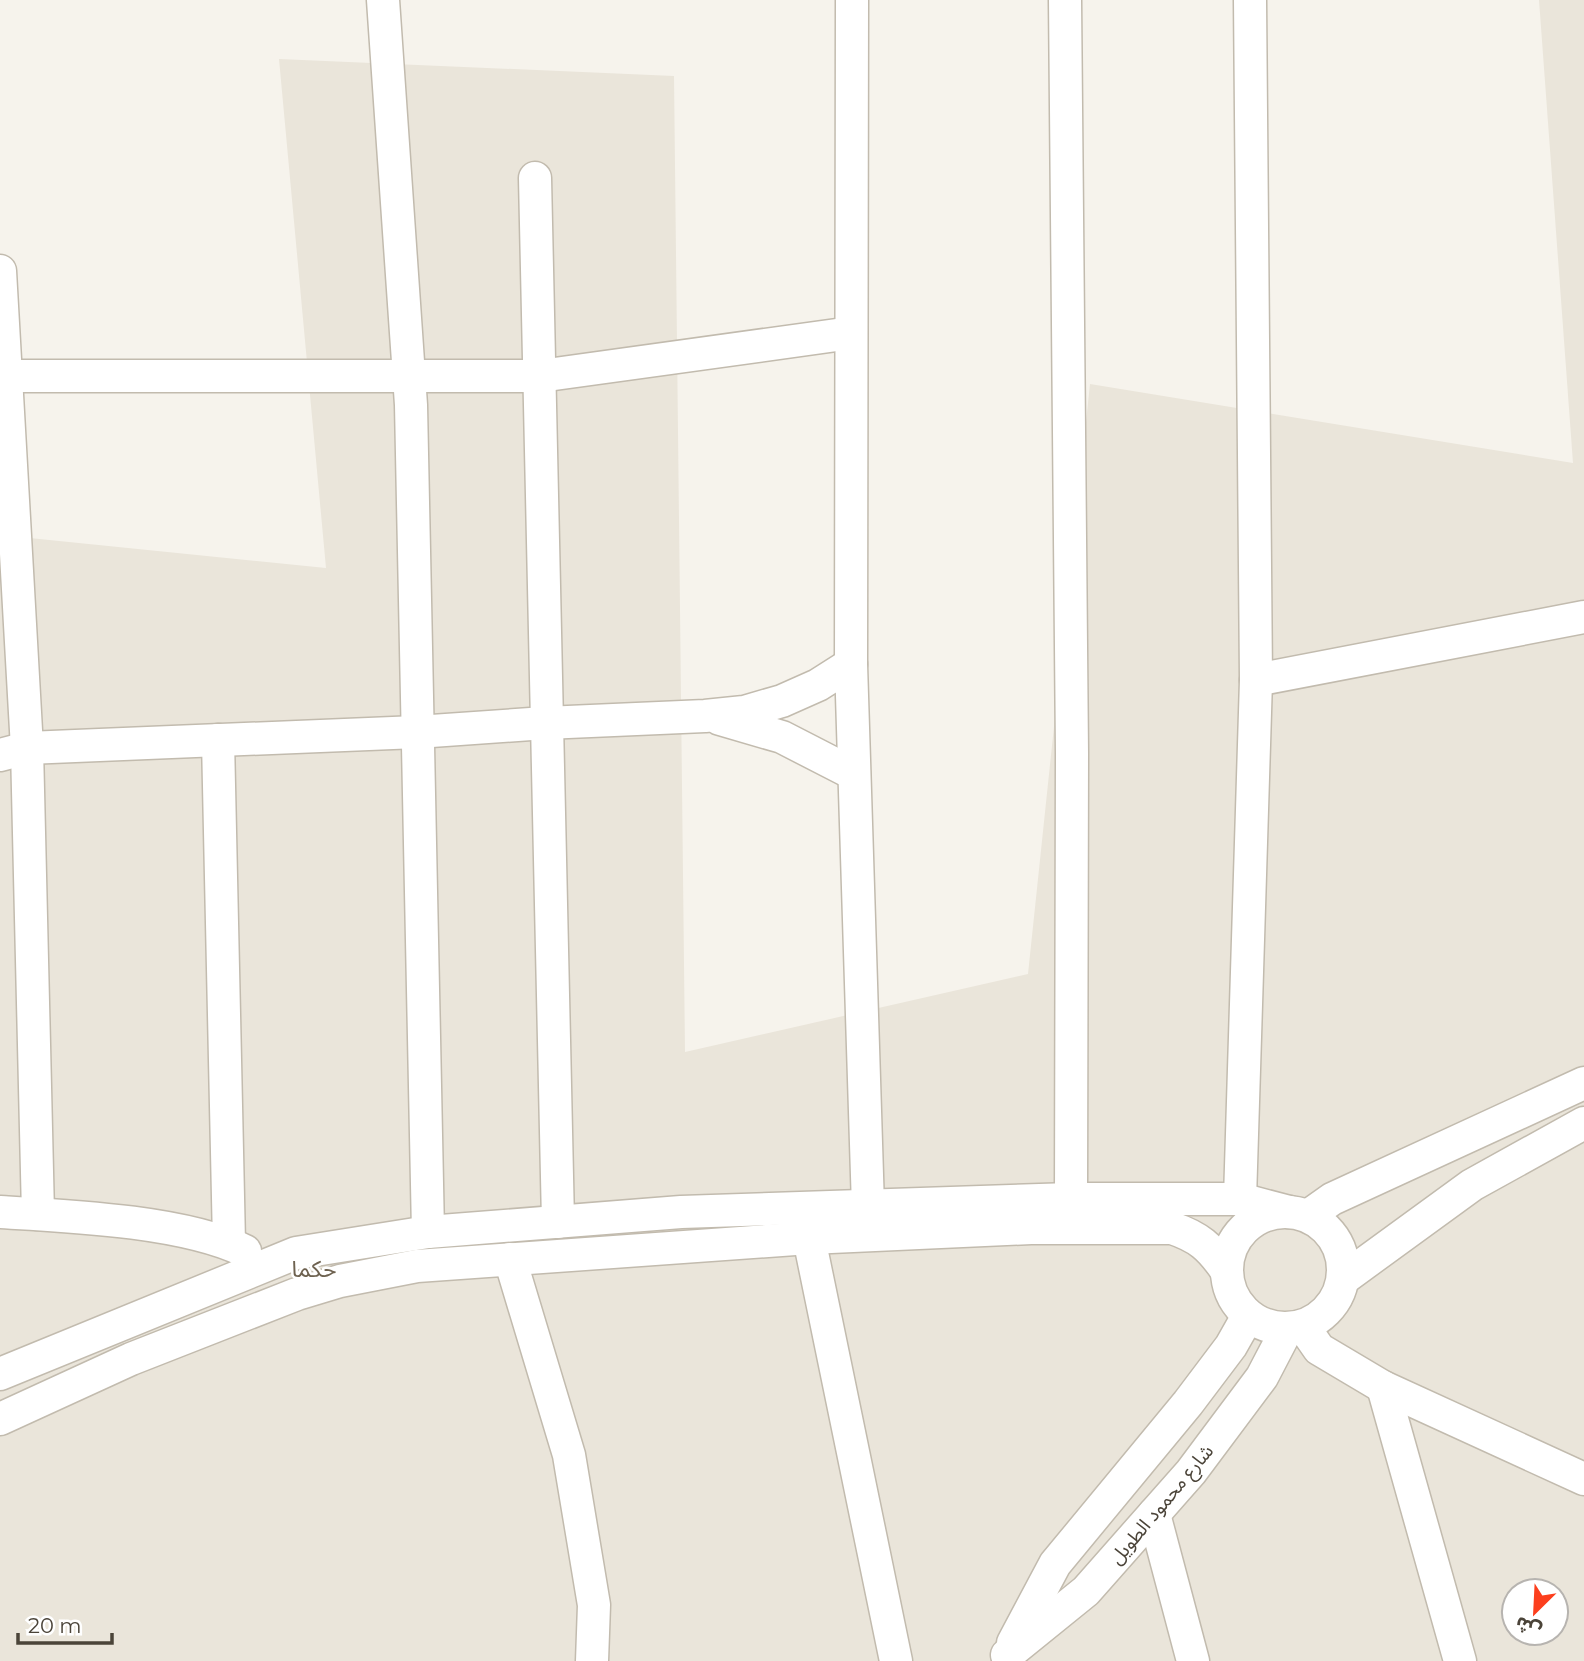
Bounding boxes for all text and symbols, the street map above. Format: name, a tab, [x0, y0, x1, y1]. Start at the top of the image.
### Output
district label: حكما	[291, 1255, 337, 1283]
street label: شارع محمود الطويل	[1105, 1440, 1220, 1570]
north arrow	[1500, 1577, 1570, 1647]
scale bar	[18, 1602, 112, 1646]
text: ش	[1512, 1611, 1545, 1643]
text: 20 m	[28, 1613, 82, 1638]

